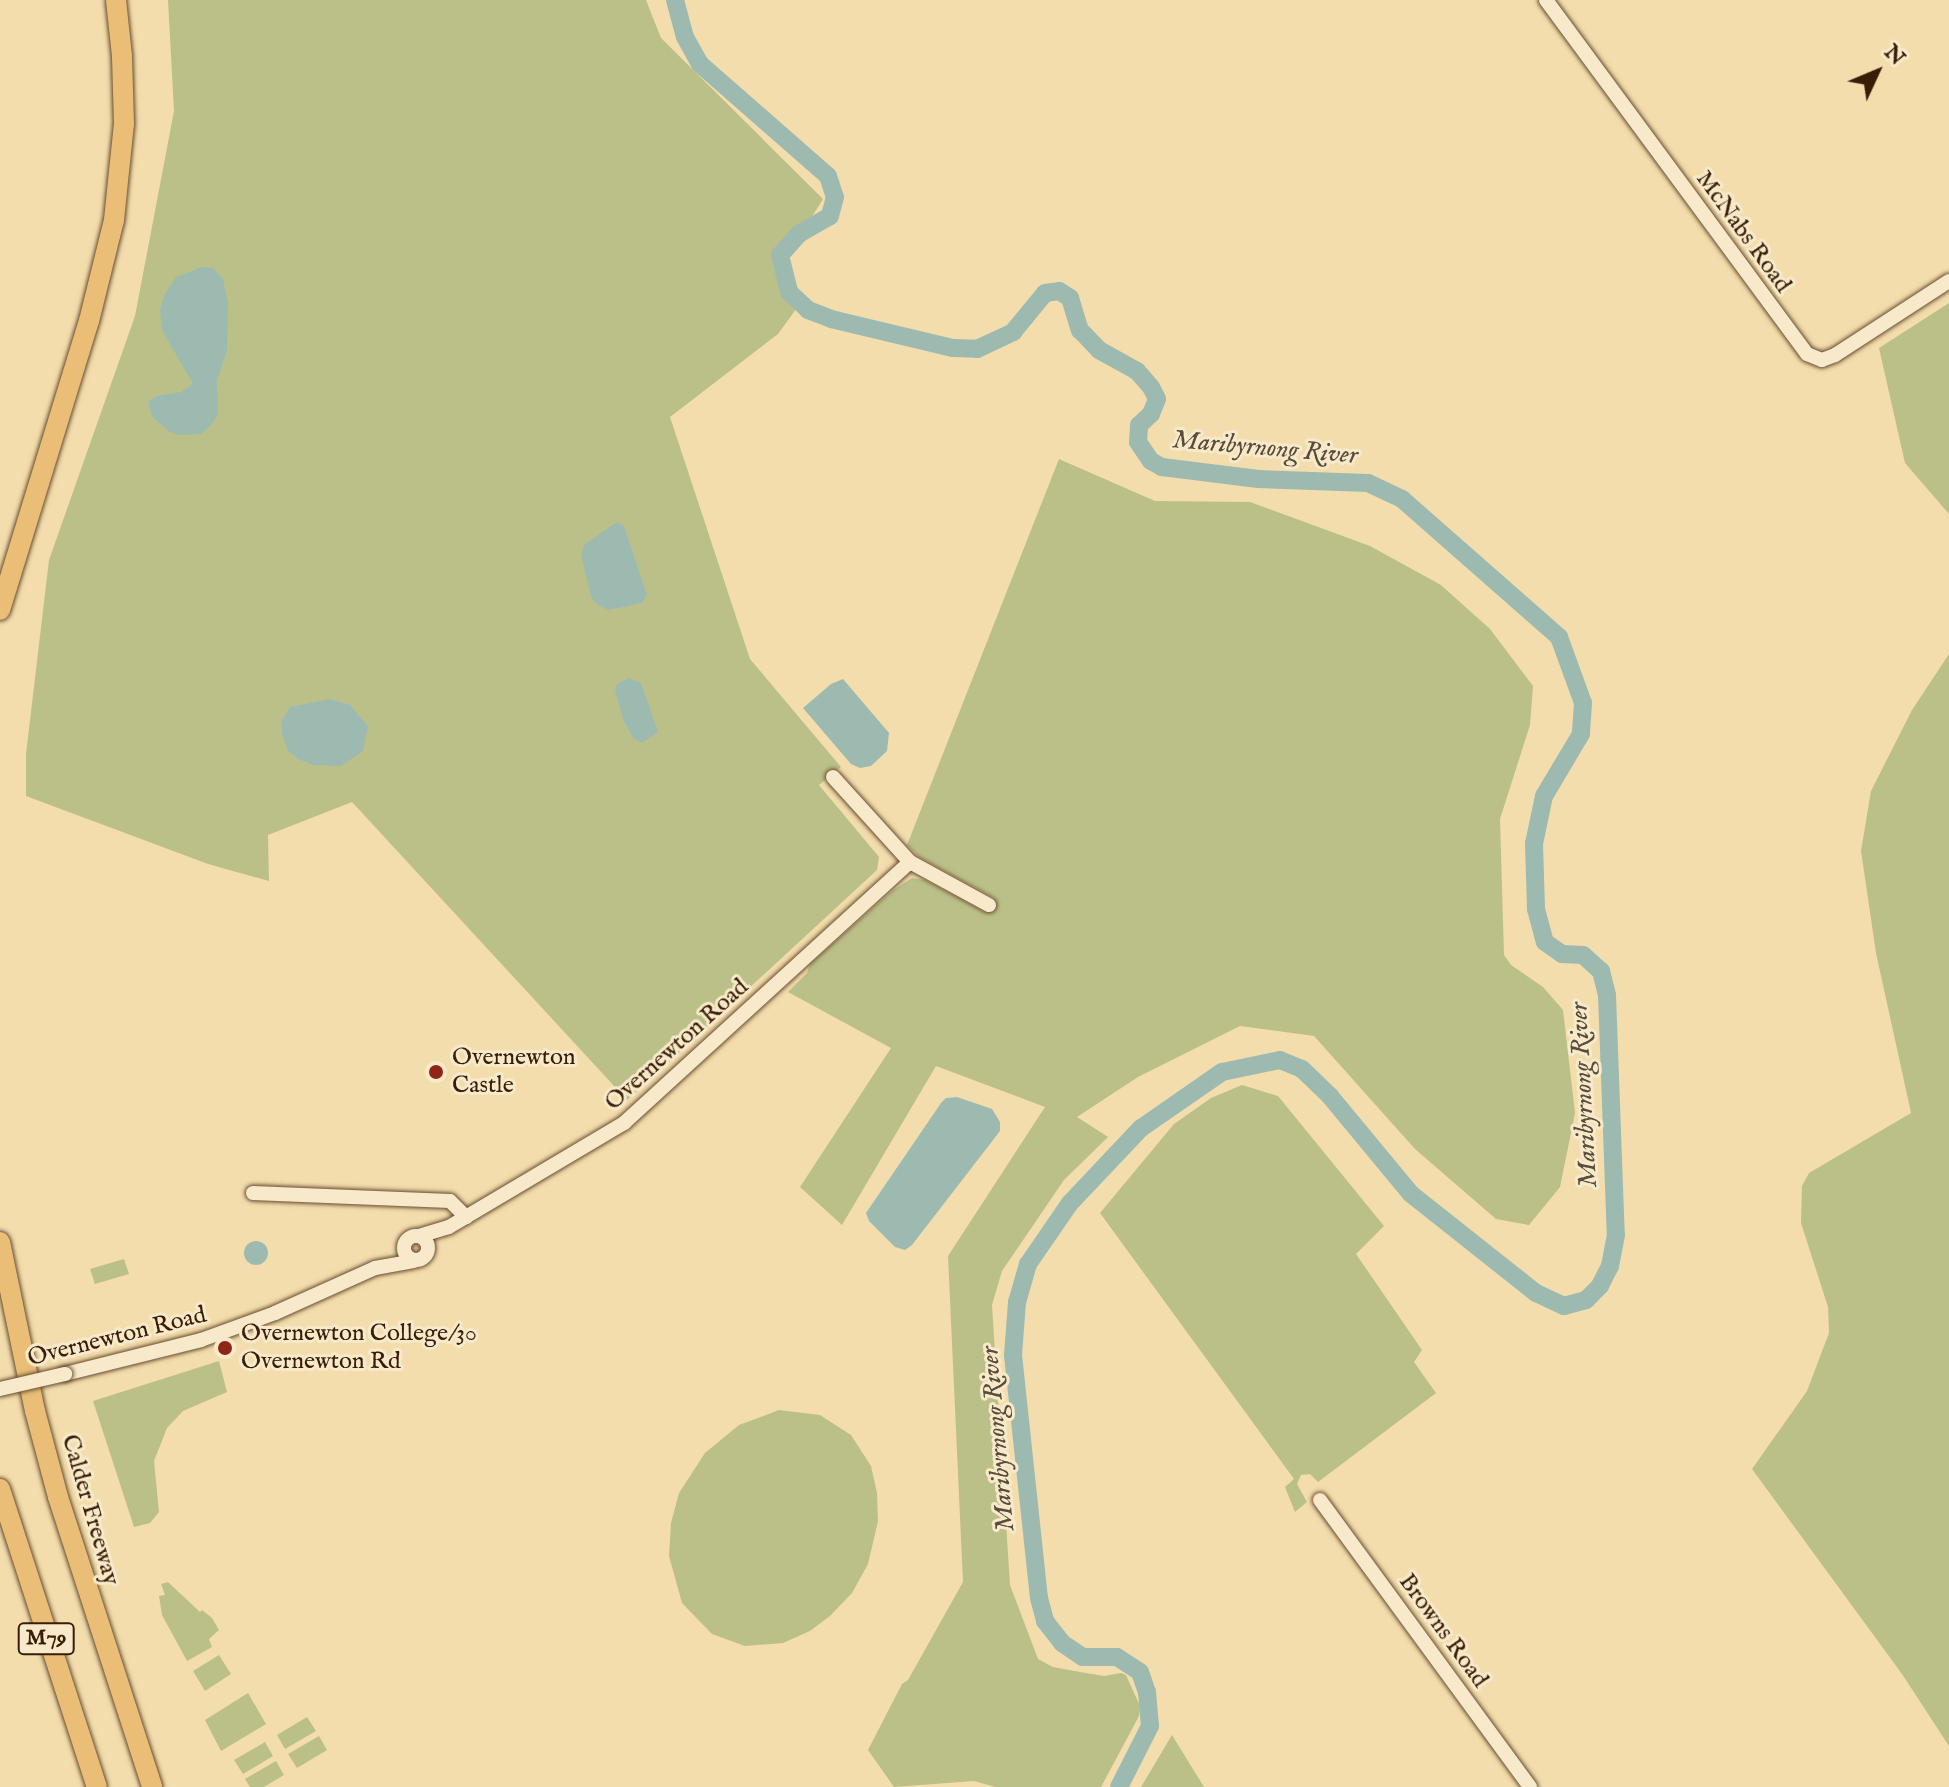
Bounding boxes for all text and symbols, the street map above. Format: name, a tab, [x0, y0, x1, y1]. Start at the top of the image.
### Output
north arrow	[1837, 32, 1917, 112]
text: N	[1878, 39, 1911, 72]
street label: McNabs Road	[1689, 165, 1797, 299]
water label: Maribyrnong River	[1171, 424, 1359, 472]
street label: Overnewton Road	[599, 973, 755, 1117]
water label: Maribyrnong River	[1564, 1001, 1604, 1189]
place label: Overnewton Castle	[452, 1044, 576, 1100]
marker: Overnewton Castle	[427, 1063, 445, 1081]
street label: Overnewton Road	[25, 1301, 209, 1373]
place label: Overnewton College/30 Overnewton Rd	[241, 1320, 477, 1376]
marker: Overnewton College/30 Overnewton Rd	[216, 1339, 234, 1357]
water label: Maribyrnong River	[974, 1345, 1022, 1533]
street label: Calder Freeway	[55, 1431, 125, 1589]
street label: Browns Road	[1392, 1568, 1494, 1694]
road number: M79	[16, 1621, 76, 1657]

